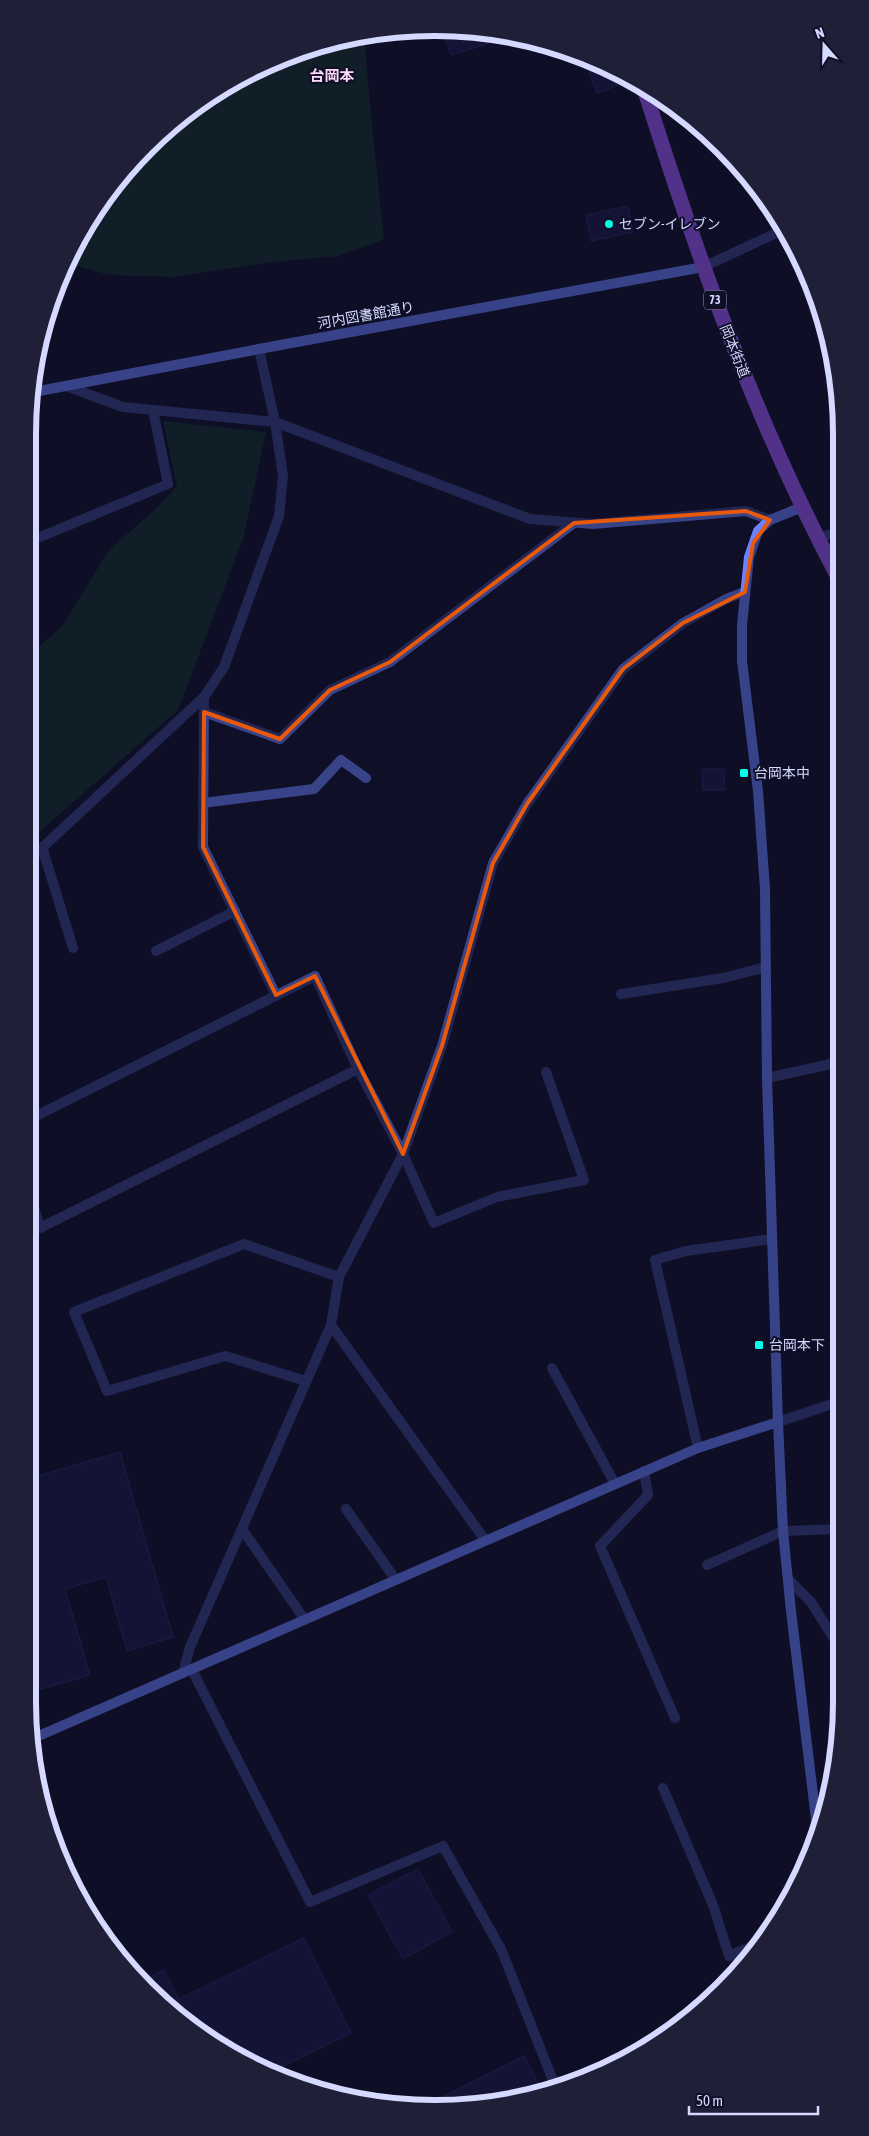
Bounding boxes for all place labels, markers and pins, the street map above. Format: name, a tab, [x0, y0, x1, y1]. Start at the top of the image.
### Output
place label: セブン-イレブン	[619, 216, 721, 232]
marker: セブン-イレブン	[603, 218, 615, 230]
place label: 台岡本中	[754, 765, 810, 781]
marker: 台岡本中	[738, 767, 750, 779]
place label: 台岡本下	[769, 1337, 825, 1353]
marker: 台岡本下	[753, 1339, 765, 1351]

